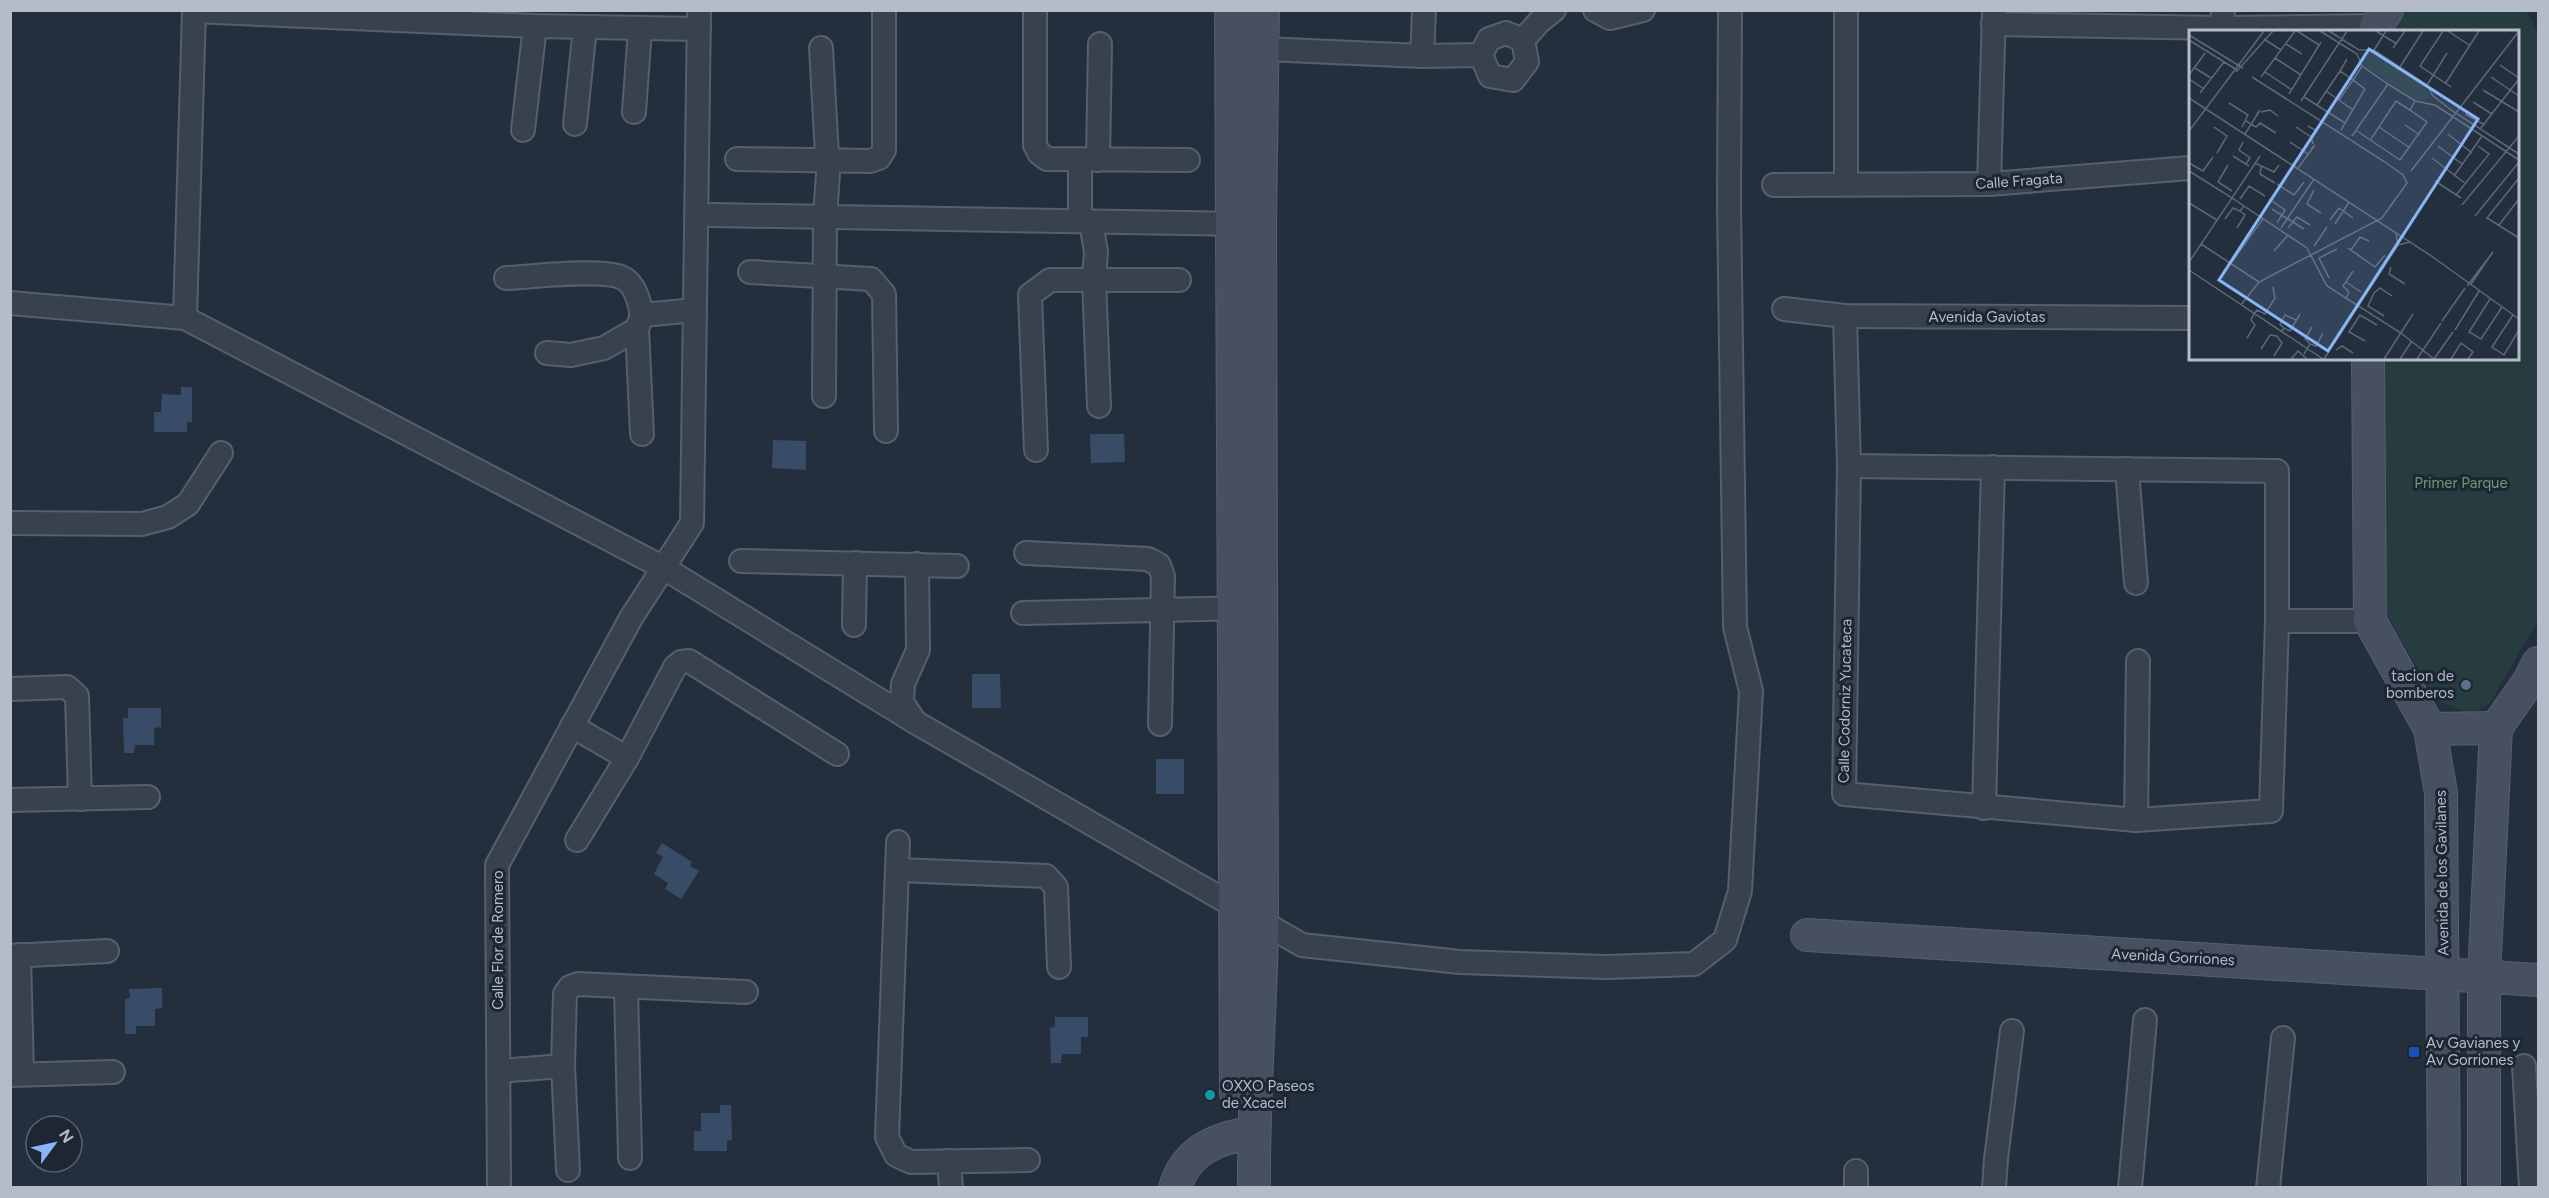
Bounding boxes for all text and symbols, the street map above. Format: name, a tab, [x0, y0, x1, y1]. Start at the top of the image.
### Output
inset map	[2189, 30, 2519, 360]
street label: Calle Fragata	[1975, 169, 2063, 193]
street label: Avenida Gaviotas	[1929, 308, 2045, 326]
park label: Primer Parque	[2414, 474, 2508, 492]
street label: Calle Codorniz Yucateca	[1835, 619, 1855, 783]
place label: tacion de bomberos	[2386, 667, 2454, 702]
marker: tacion de bomberos	[2459, 678, 2473, 692]
street label: Avenida de los Gavilanes	[2432, 790, 2452, 956]
street label: Calle Flor de Romero	[489, 870, 507, 1010]
street label: Avenida Gorriones	[2111, 945, 2235, 969]
place label: Av Gavianes y Av Gorriones	[2426, 1034, 2521, 1069]
marker: Av Gavianes y Av Gorriones	[2407, 1045, 2421, 1059]
place label: OXXO Paseos de Xcacel	[1222, 1077, 1314, 1112]
marker: OXXO Paseos de Xcacel	[1203, 1088, 1217, 1102]
north arrow	[24, 1114, 84, 1174]
text: N	[55, 1126, 77, 1146]

